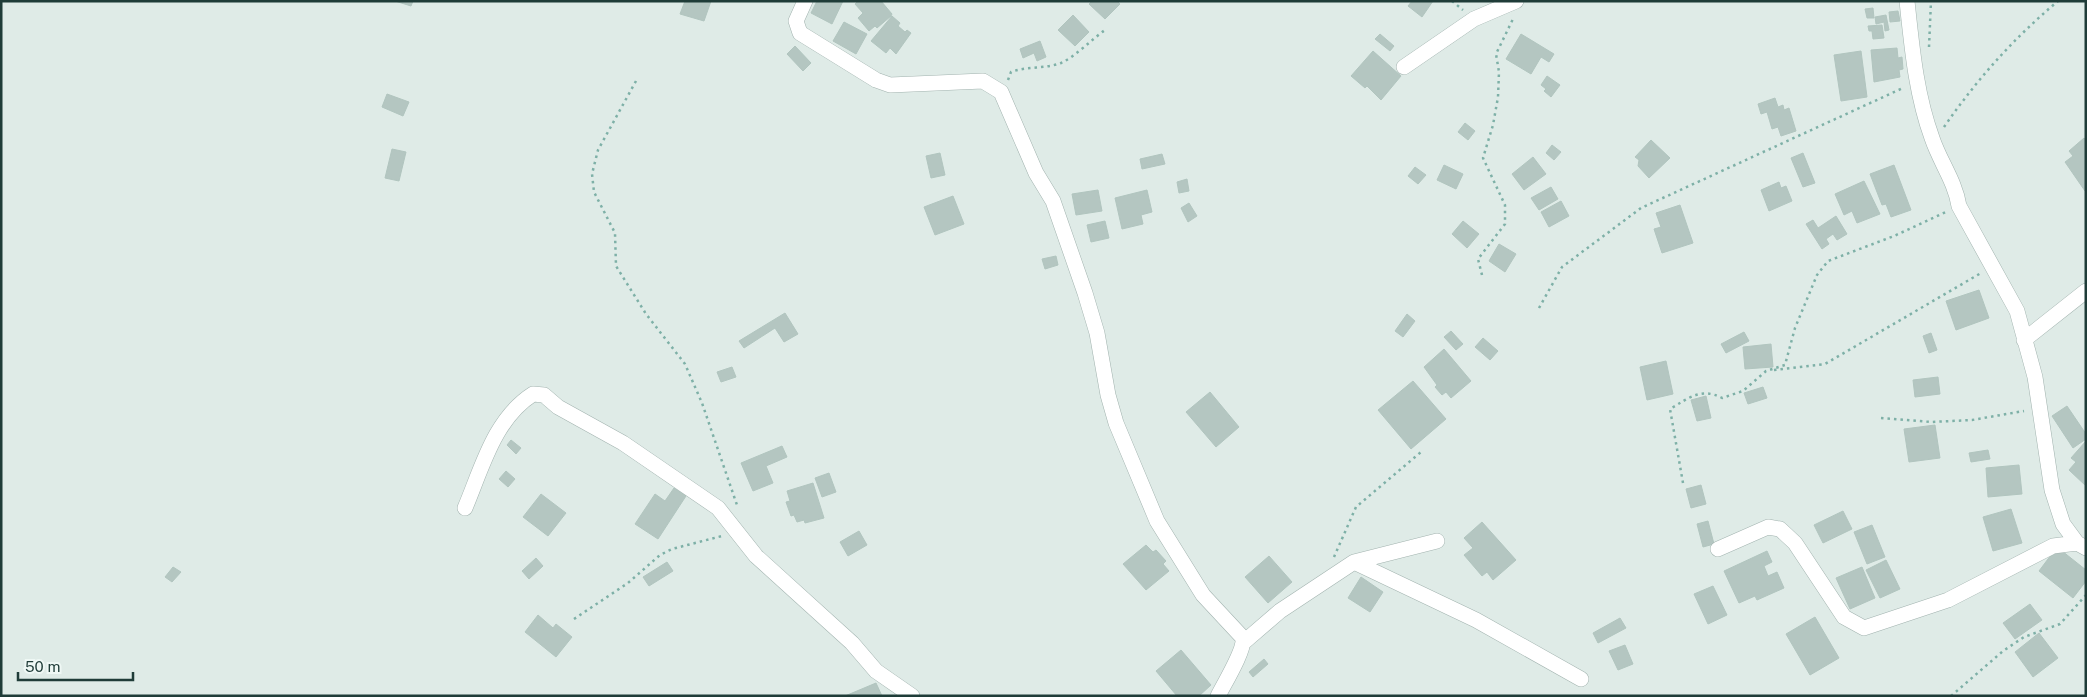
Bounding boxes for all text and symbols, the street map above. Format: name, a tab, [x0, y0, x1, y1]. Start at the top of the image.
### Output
scale bar	[18, 650, 132, 682]
text: 50 m	[25, 658, 60, 675]

